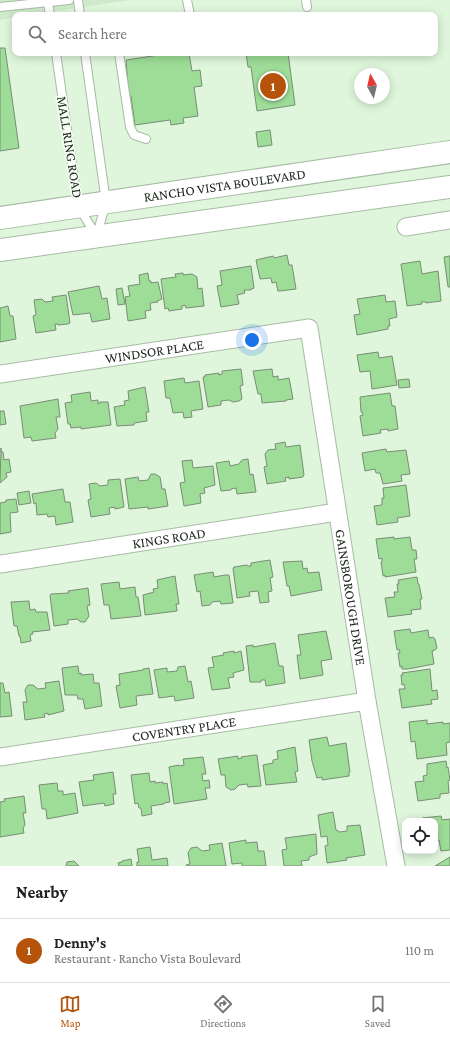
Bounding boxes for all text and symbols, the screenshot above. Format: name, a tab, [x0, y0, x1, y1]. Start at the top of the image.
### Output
search box	[12, 12, 438, 56]
icon: search	[26, 23, 48, 45]
text: Search here	[58, 26, 127, 42]
north arrow	[354, 68, 390, 104]
pin: 1	[260, 71, 286, 101]
street label: MALL RING ROAD	[54, 95, 86, 199]
street label: RANCHO VISTA BOULEVARD	[143, 165, 307, 205]
your location	[242, 330, 262, 350]
street label: WINDSOR PLACE	[104, 336, 205, 366]
street label: KINGS ROAD	[131, 524, 207, 551]
street label: GAINSBOROUGH DRIVE	[332, 528, 369, 667]
street label: COVENTRY PLACE	[131, 713, 237, 745]
map controls	[402, 818, 438, 854]
button: locate	[402, 818, 438, 854]
text: Nearby	[16, 883, 68, 902]
text: Denny's	[54, 935, 106, 951]
text: 1	[27, 943, 31, 958]
text: 110 m	[405, 943, 434, 958]
text: Restaurant · Rancho Vista Boulevard	[54, 951, 241, 966]
tab: Map	[59, 993, 81, 1029]
tab: Directions	[200, 993, 246, 1029]
tab: Saved	[365, 993, 391, 1029]

